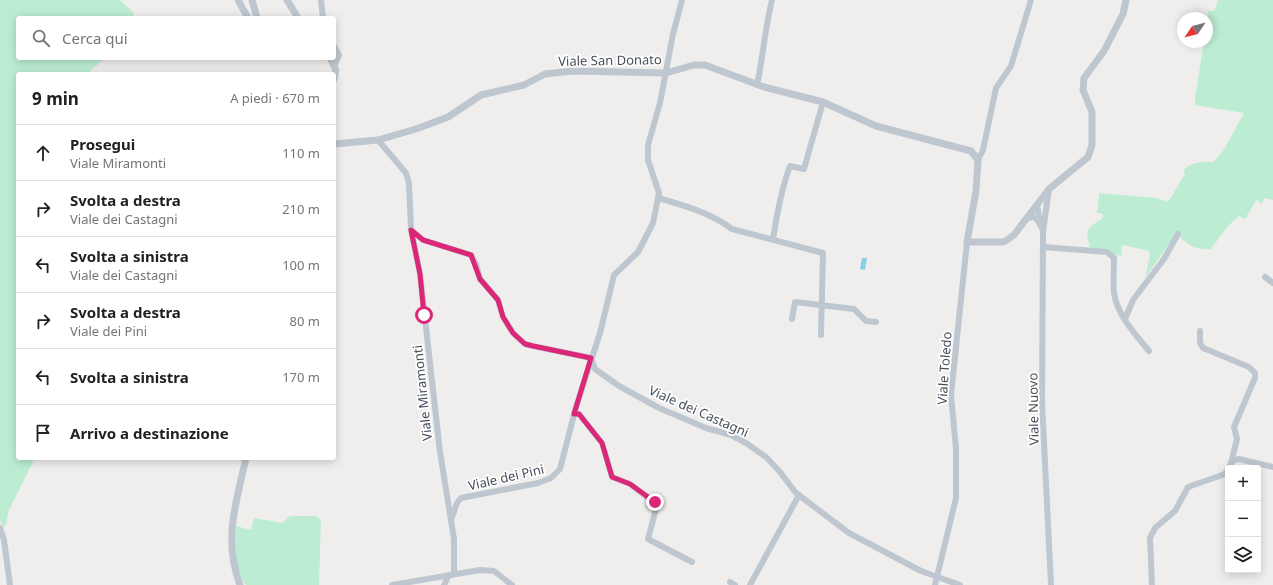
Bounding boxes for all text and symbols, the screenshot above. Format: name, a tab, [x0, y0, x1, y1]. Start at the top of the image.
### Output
north arrow	[1177, 12, 1213, 48]
search box	[16, 16, 336, 60]
icon: search	[30, 27, 52, 49]
text: Cerca qui	[62, 28, 128, 48]
street label: Viale San Donato	[558, 50, 662, 70]
text: 9 min	[32, 87, 79, 110]
text: A piedi · 670 m	[230, 89, 320, 107]
text: Prosegui	[70, 134, 135, 154]
icon: ahead	[32, 142, 54, 164]
text: 110 m	[282, 144, 320, 162]
text: Viale Miramonti	[70, 154, 166, 172]
text: Svolta a destra	[70, 190, 181, 210]
icon: right	[32, 198, 54, 220]
text: 210 m	[282, 200, 320, 218]
text: Viale dei Castagni	[70, 210, 178, 228]
text: Svolta a sinistra	[70, 246, 189, 266]
icon: left	[32, 254, 54, 276]
text: 100 m	[282, 256, 320, 274]
text: Viale dei Castagni	[70, 266, 178, 284]
text: Svolta a destra	[70, 302, 181, 322]
route start	[415, 306, 433, 324]
icon: right	[32, 310, 54, 332]
text: 80 m	[290, 312, 320, 330]
text: Viale dei Pini	[70, 322, 147, 340]
street label: Viale Toledo	[932, 331, 956, 405]
street label: Viale Miramonti	[408, 344, 436, 442]
icon: left	[32, 366, 54, 388]
text: Svolta a sinistra	[70, 367, 189, 387]
text: 170 m	[282, 368, 320, 386]
street label: Viale Nuovo	[1023, 372, 1043, 445]
street label: Viale dei Castagni	[646, 381, 752, 441]
icon: arrive	[32, 422, 54, 444]
text: Arrivo a destinazione	[70, 423, 229, 443]
street label: Viale dei Pini	[466, 460, 546, 494]
map controls	[1225, 465, 1261, 573]
button: +	[1225, 465, 1261, 501]
route end	[646, 493, 664, 511]
button: −	[1225, 501, 1261, 537]
button: layers	[1225, 537, 1261, 573]

